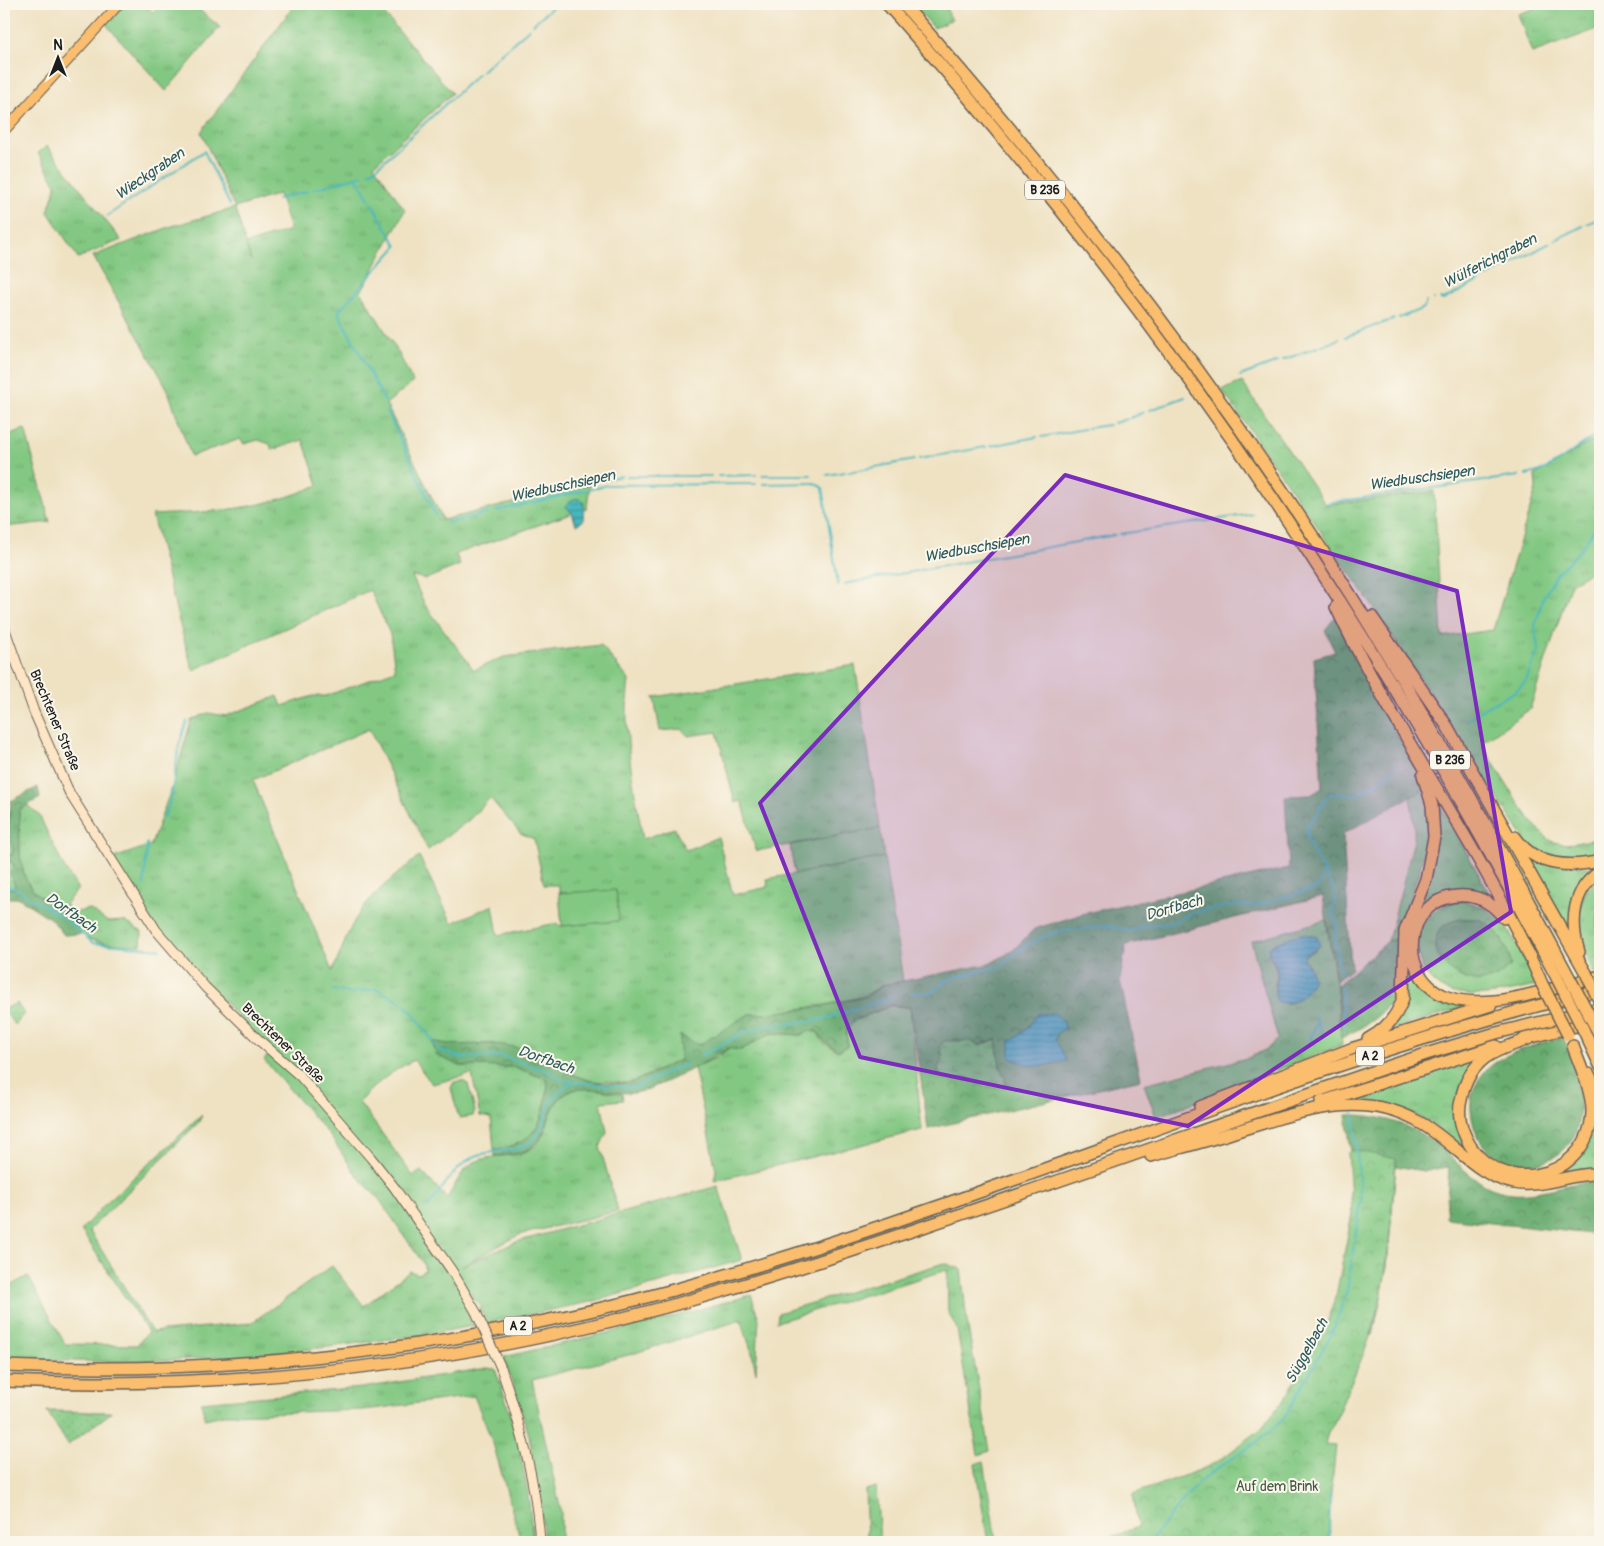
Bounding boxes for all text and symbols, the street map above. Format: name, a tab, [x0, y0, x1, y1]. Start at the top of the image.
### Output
north arrow	[32, 32, 82, 82]
text: N	[53, 37, 63, 54]
water label: Wieckgraben	[112, 143, 190, 204]
road number: B 236	[1025, 180, 1065, 200]
water label: Wülferichgraben	[1440, 229, 1541, 293]
water label: Wiedbuschsiepen	[1368, 461, 1477, 495]
water label: Wiedbuschsiepen	[509, 465, 618, 506]
water label: Wiedbuschsiepen	[923, 529, 1032, 567]
street label: Brechtener Straße	[26, 667, 84, 773]
road number: B 236	[1430, 750, 1470, 770]
water label: Dorfbach	[42, 889, 101, 938]
water label: Dorfbach	[1144, 891, 1205, 925]
street label: Brechtener Straße	[238, 999, 328, 1087]
water label: Dorfbach	[516, 1042, 577, 1079]
road number: A 2	[1356, 1046, 1384, 1066]
water label: Süggelbach	[1281, 1314, 1333, 1387]
road number: A 2	[504, 1316, 532, 1335]
park label: Auf dem Brink	[1236, 1478, 1318, 1495]

